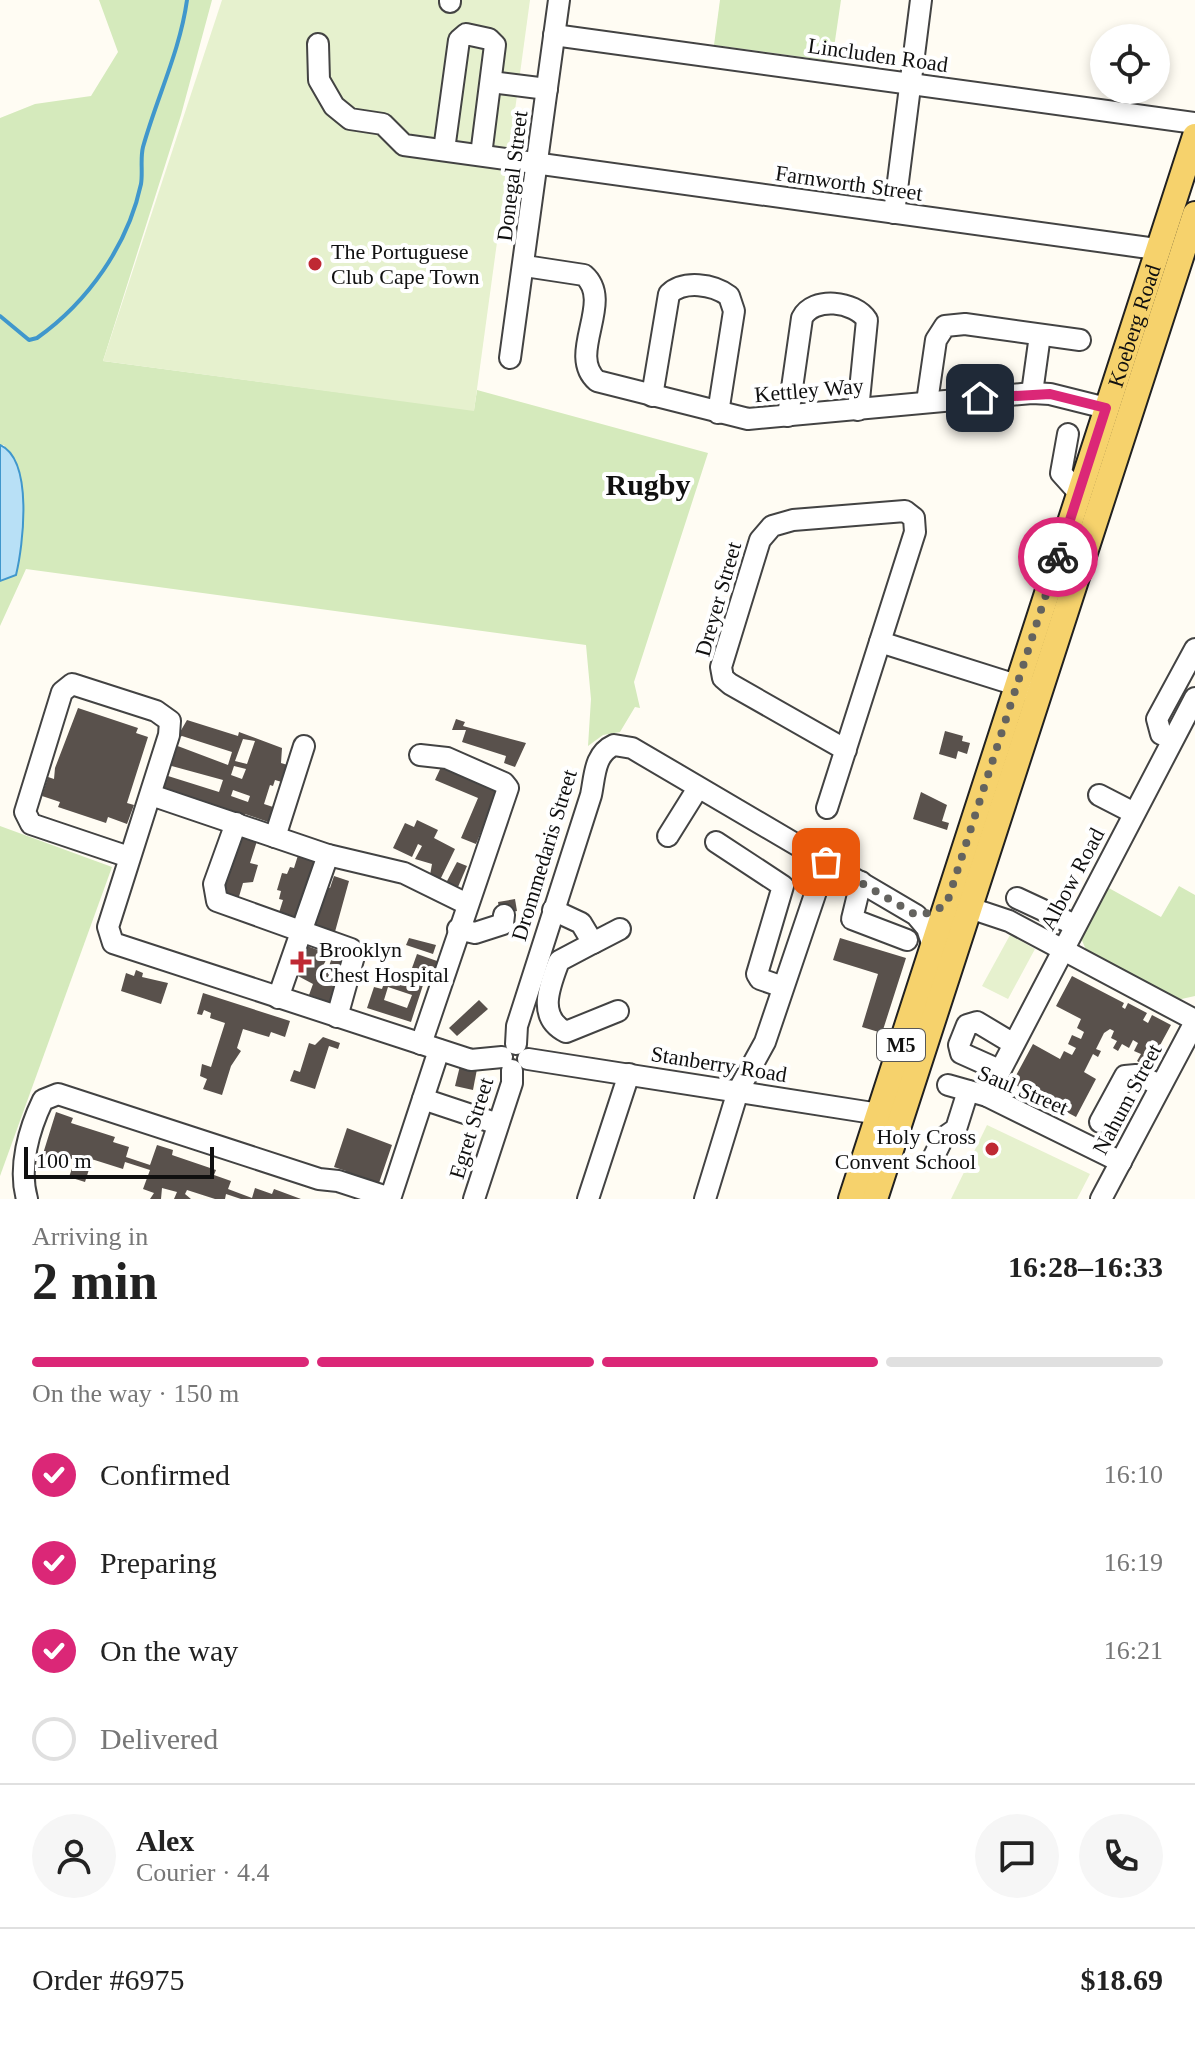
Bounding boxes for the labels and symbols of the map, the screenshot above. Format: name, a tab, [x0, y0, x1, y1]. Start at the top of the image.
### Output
street label: Lincluden Road	[806, 33, 950, 77]
street label: Donegal Street	[492, 109, 532, 243]
street label: Farnworth Street	[774, 160, 924, 206]
place label: The Portuguese Club Cape Town	[331, 239, 479, 289]
marker: The Portuguese Club Cape Town	[306, 255, 324, 273]
street label: Koeberg Road	[1102, 261, 1165, 390]
pin	[946, 364, 1014, 432]
street label: Kettley Way	[753, 373, 865, 407]
district label: Rugby	[605, 468, 691, 501]
courier	[1018, 517, 1098, 597]
street label: Dreyer Street	[690, 539, 746, 659]
street label: Drommedaris Street	[506, 766, 582, 944]
street label: Albow Road	[1035, 824, 1109, 934]
pin	[792, 828, 860, 896]
place label: Brooklyn Chest Hospital	[319, 937, 449, 987]
marker: Brooklyn Chest Hospital	[290, 951, 312, 973]
road number: M5	[877, 1029, 925, 1061]
street label: Nahum Street	[1087, 1039, 1167, 1159]
street label: Stanberry Road	[649, 1041, 789, 1087]
street label: Saul Street	[974, 1060, 1072, 1120]
street label: Egret Street	[444, 1074, 498, 1182]
place label: Holy Cross Convent School	[835, 1124, 976, 1174]
marker: Holy Cross Convent School	[983, 1140, 1001, 1158]
scale bar	[24, 1143, 214, 1179]

